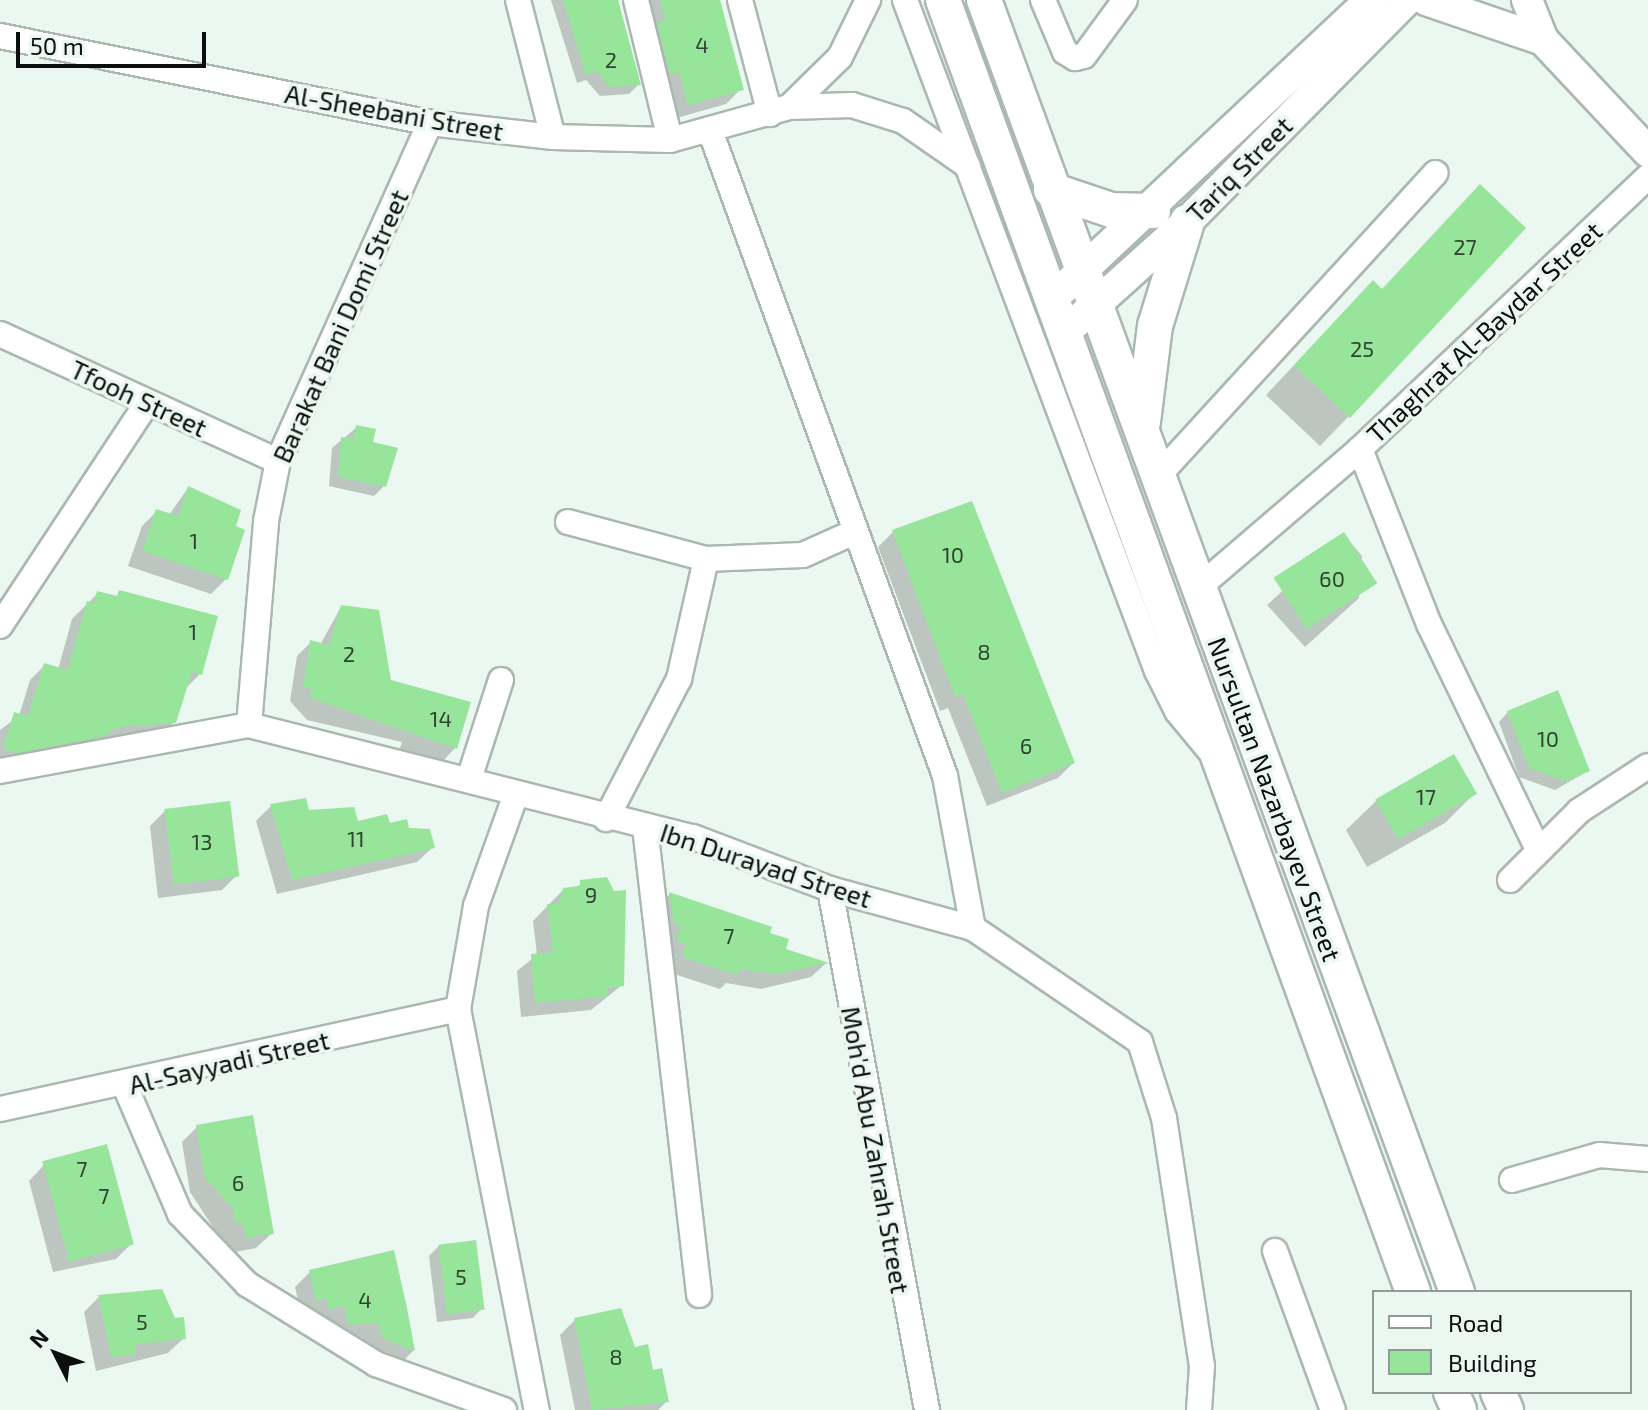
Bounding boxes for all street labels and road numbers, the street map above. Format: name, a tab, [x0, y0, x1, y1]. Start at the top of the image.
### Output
street label: Al-Sheebani Street	[282, 77, 506, 147]
street label: Tariq Street	[1180, 110, 1298, 228]
street label: Barakat Bani Domi Street	[266, 185, 414, 467]
street label: Thaghrat Al-Baydar Street	[1360, 214, 1608, 450]
street label: Tfooh Street	[66, 353, 212, 443]
street label: Nursultan Nazarbayev Street	[1202, 632, 1348, 966]
street label: Ibn Durayad Street	[656, 816, 876, 914]
street label: Moh'd Abu Zahrah Street	[835, 1004, 917, 1296]
street label: Al-Sayyadi Street	[126, 1024, 332, 1100]

